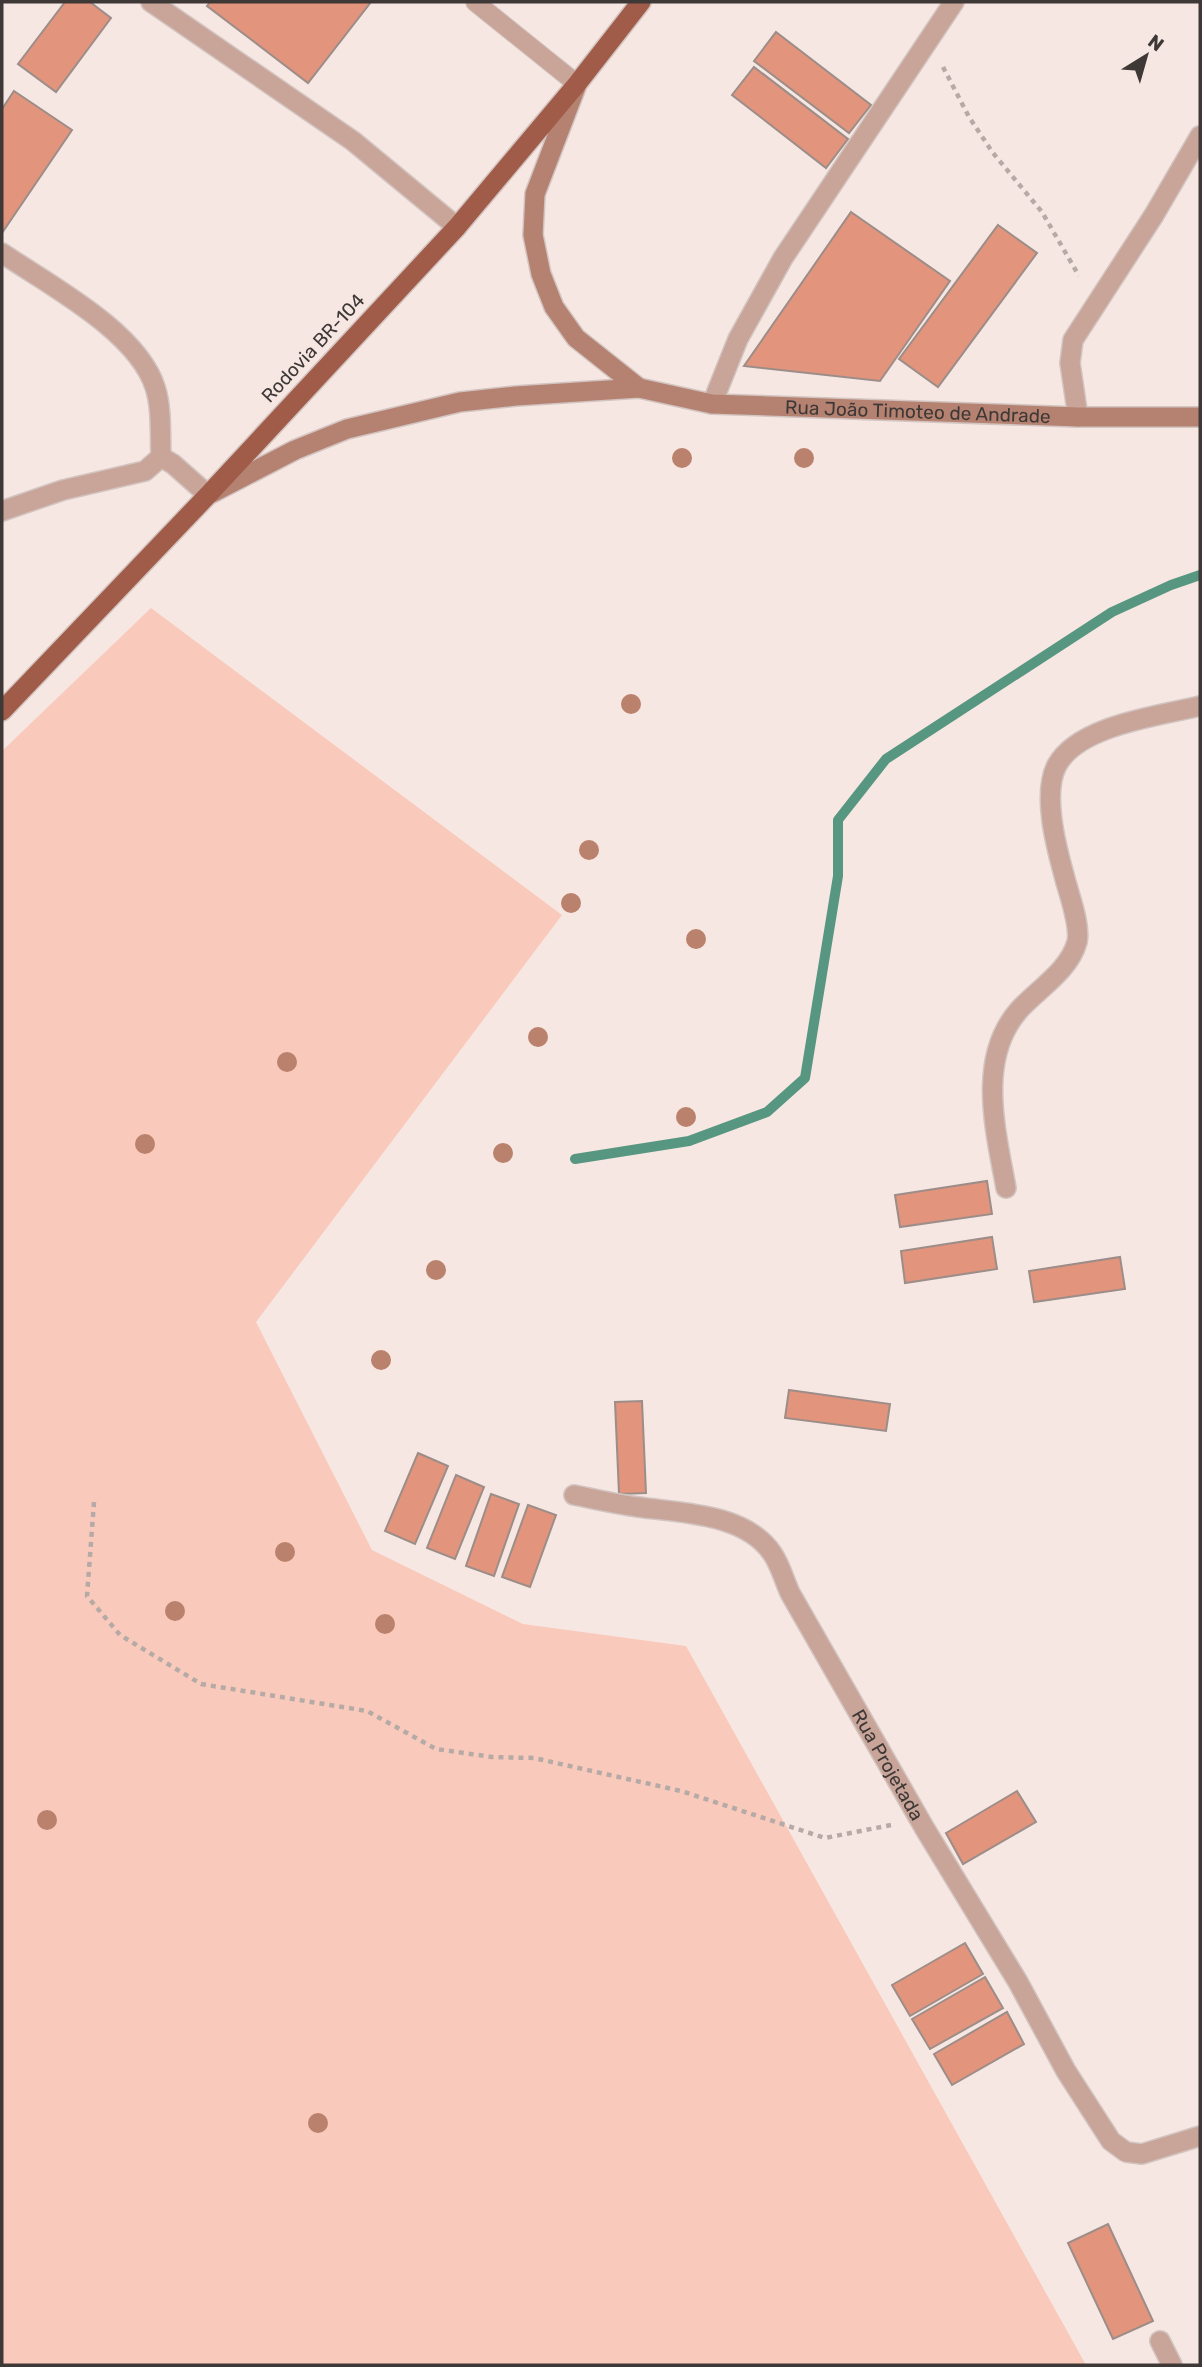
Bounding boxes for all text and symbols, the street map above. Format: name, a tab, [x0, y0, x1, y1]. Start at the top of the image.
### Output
north arrow	[1111, 21, 1181, 91]
text: N	[1144, 30, 1168, 56]
street label: Rodovia BR-104	[257, 289, 369, 407]
street label: Rua João Timoteo de Andrade	[785, 395, 1051, 428]
street label: Rua Projetada	[847, 1705, 929, 1824]

